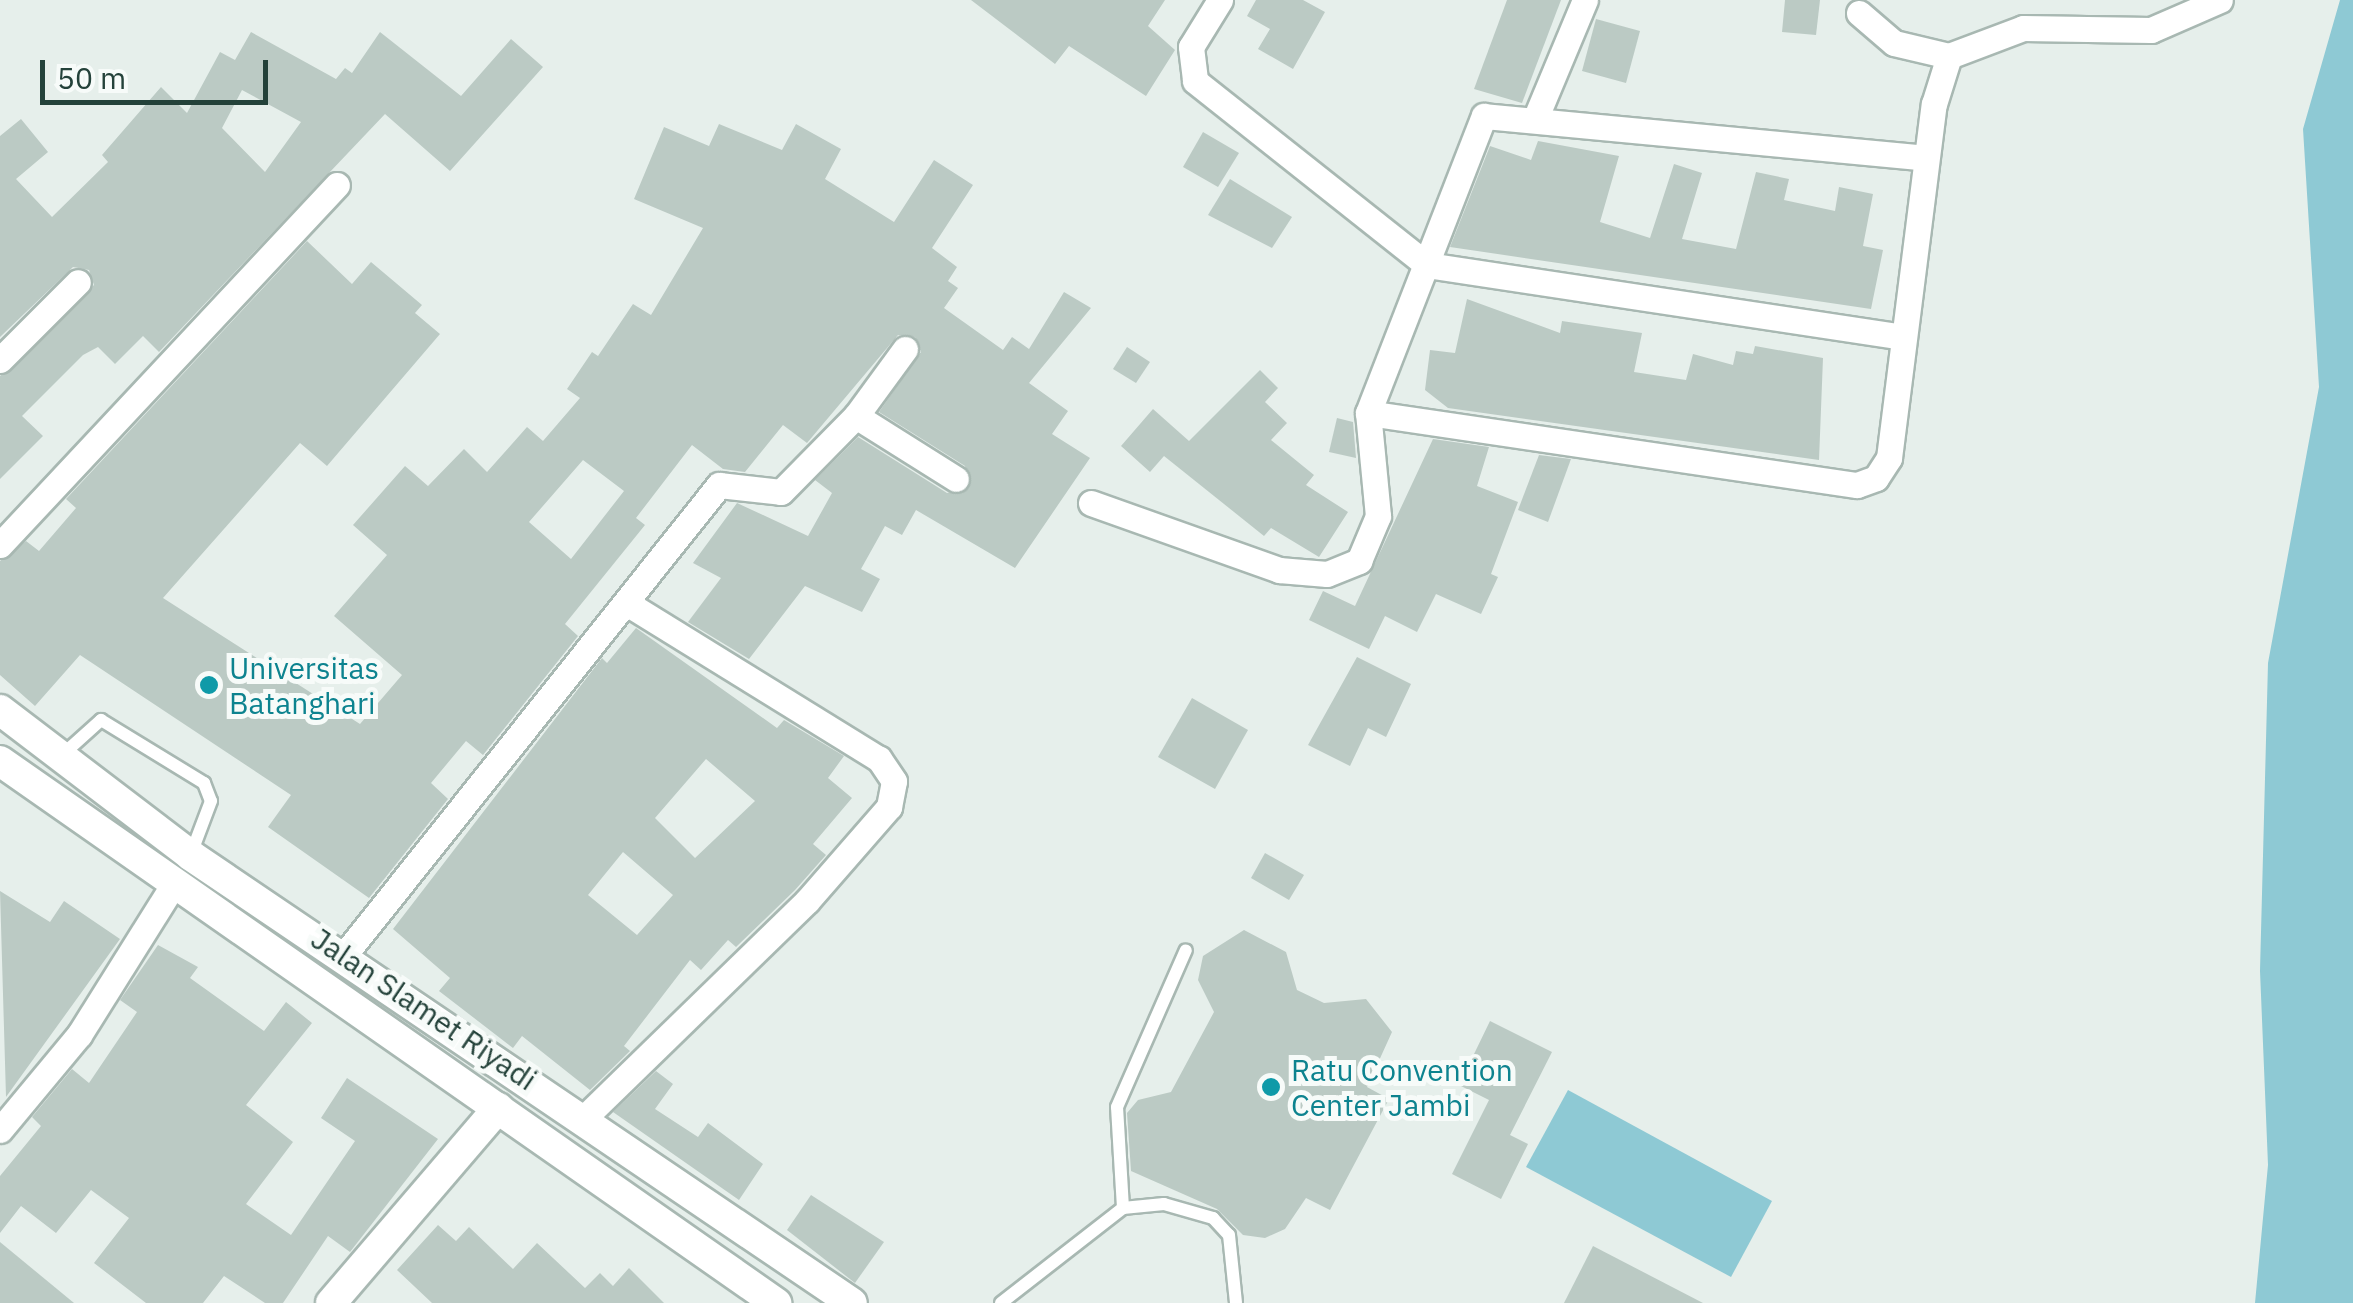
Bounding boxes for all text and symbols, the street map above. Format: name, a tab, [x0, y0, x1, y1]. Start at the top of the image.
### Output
scale bar	[45, 40, 272, 102]
text: 50 m	[57, 58, 126, 97]
place label: Universitas Batanghari	[229, 650, 379, 720]
marker: Universitas Batanghari	[198, 674, 220, 696]
street label: Jalan Slamet Riyadi	[305, 920, 543, 1098]
place label: Ratu Convention Center Jambi	[1291, 1052, 1513, 1122]
marker: Ratu Convention Center Jambi	[1260, 1076, 1282, 1098]

